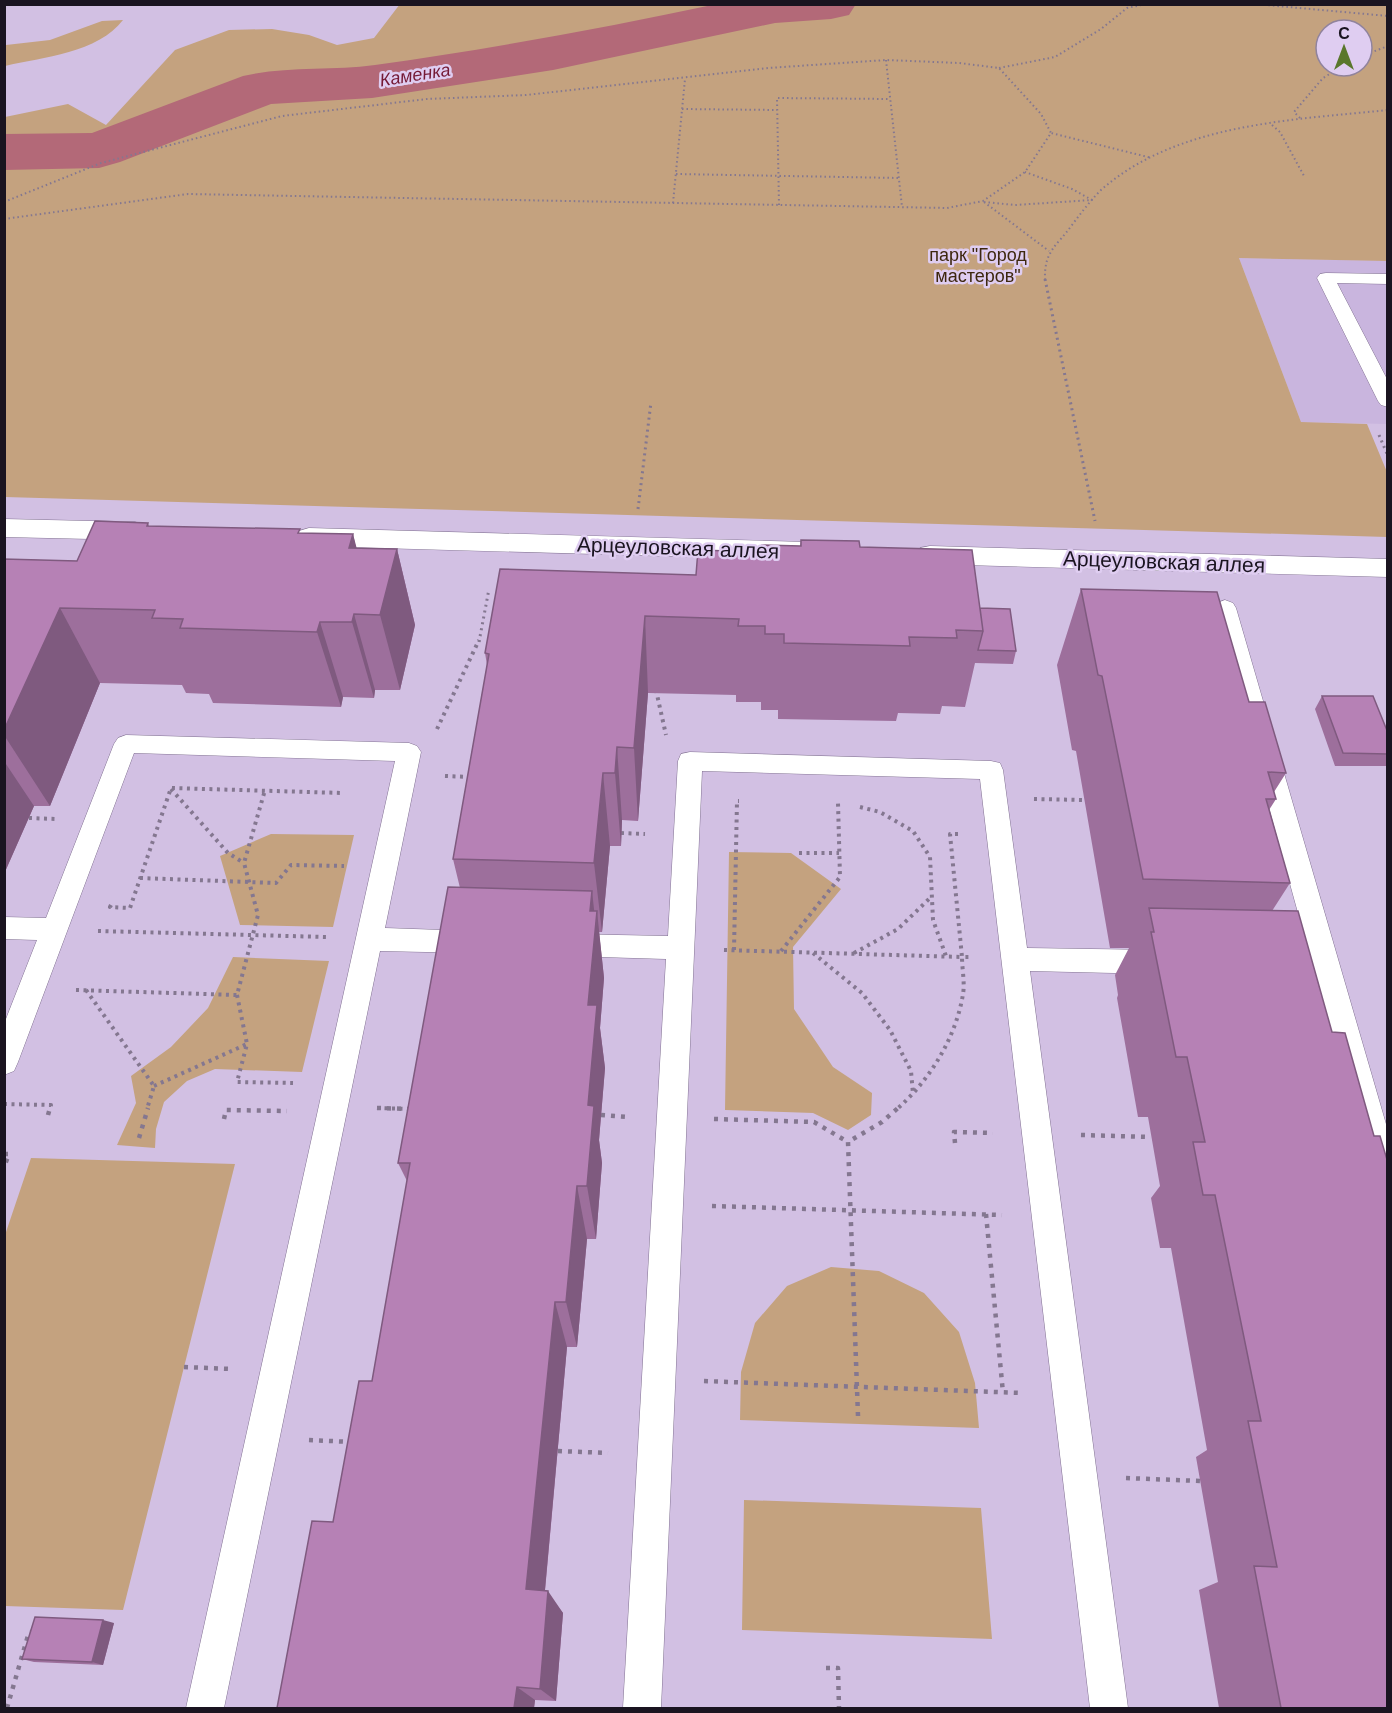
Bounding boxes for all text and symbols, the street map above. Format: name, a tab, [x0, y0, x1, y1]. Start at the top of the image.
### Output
north arrow	[1314, 18, 1374, 78]
text: С	[1338, 25, 1350, 42]
water label: Каменка	[378, 60, 452, 90]
park label: парк "Город мастеров"	[929, 245, 1027, 286]
street label: Арцеуловская аллея	[577, 532, 780, 563]
street label: Арцеуловская аллея	[1063, 546, 1266, 577]

